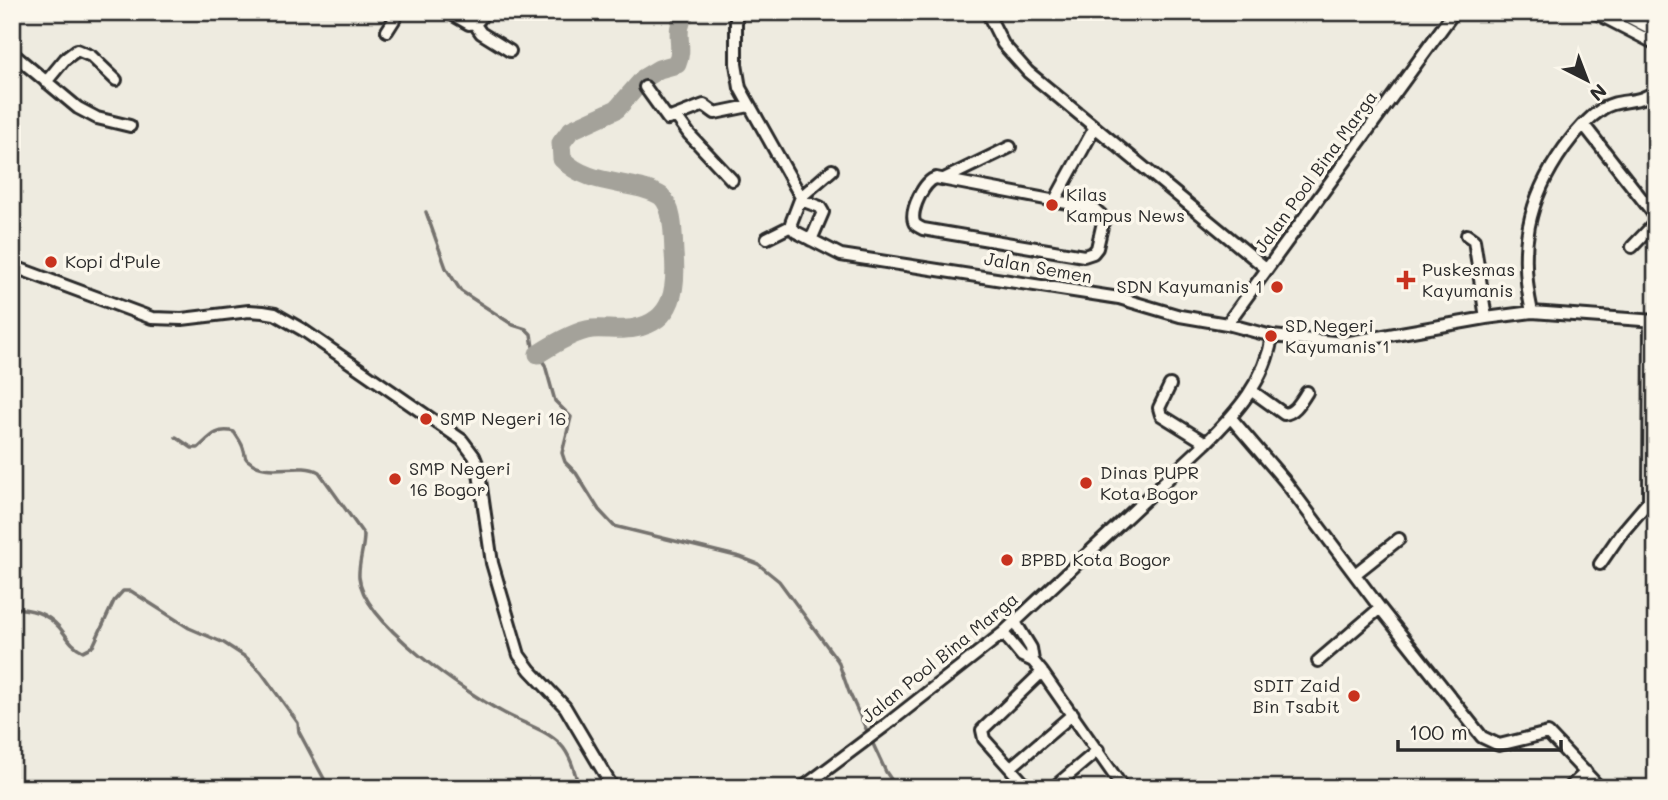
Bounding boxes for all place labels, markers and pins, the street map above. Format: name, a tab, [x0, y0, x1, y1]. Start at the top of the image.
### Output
place label: Kilas Kampus News	[1066, 182, 1185, 227]
marker: Kilas Kampus News	[1044, 197, 1060, 213]
place label: Kopi d'Pule	[65, 249, 161, 273]
marker: Kopi d'Pule	[43, 254, 59, 270]
place label: Puskesmas Kayumanis	[1422, 257, 1515, 302]
marker: Puskesmas Kayumanis	[1396, 270, 1416, 290]
place label: SDN Kayumanis 1	[1116, 274, 1263, 298]
marker: SDN Kayumanis 1	[1269, 279, 1285, 295]
place label: SD Negeri Kayumanis 1	[1285, 313, 1390, 358]
marker: SD Negeri Kayumanis 1	[1263, 328, 1279, 344]
place label: SMP Negeri 16	[440, 406, 566, 430]
marker: SMP Negeri 16	[418, 411, 434, 427]
place label: SMP Negeri 16 Bogor	[409, 456, 511, 501]
place label: Dinas PUPR Kota Bogor	[1100, 460, 1199, 505]
marker: SMP Negeri 16 Bogor	[387, 471, 403, 487]
marker: Dinas PUPR Kota Bogor	[1078, 475, 1094, 491]
place label: BPBD Kota Bogor	[1021, 547, 1171, 571]
marker: BPBD Kota Bogor	[999, 552, 1015, 568]
place label: SDIT Zaid Bin Tsabit	[1253, 673, 1340, 718]
marker: SDIT Zaid Bin Tsabit	[1346, 688, 1362, 704]

